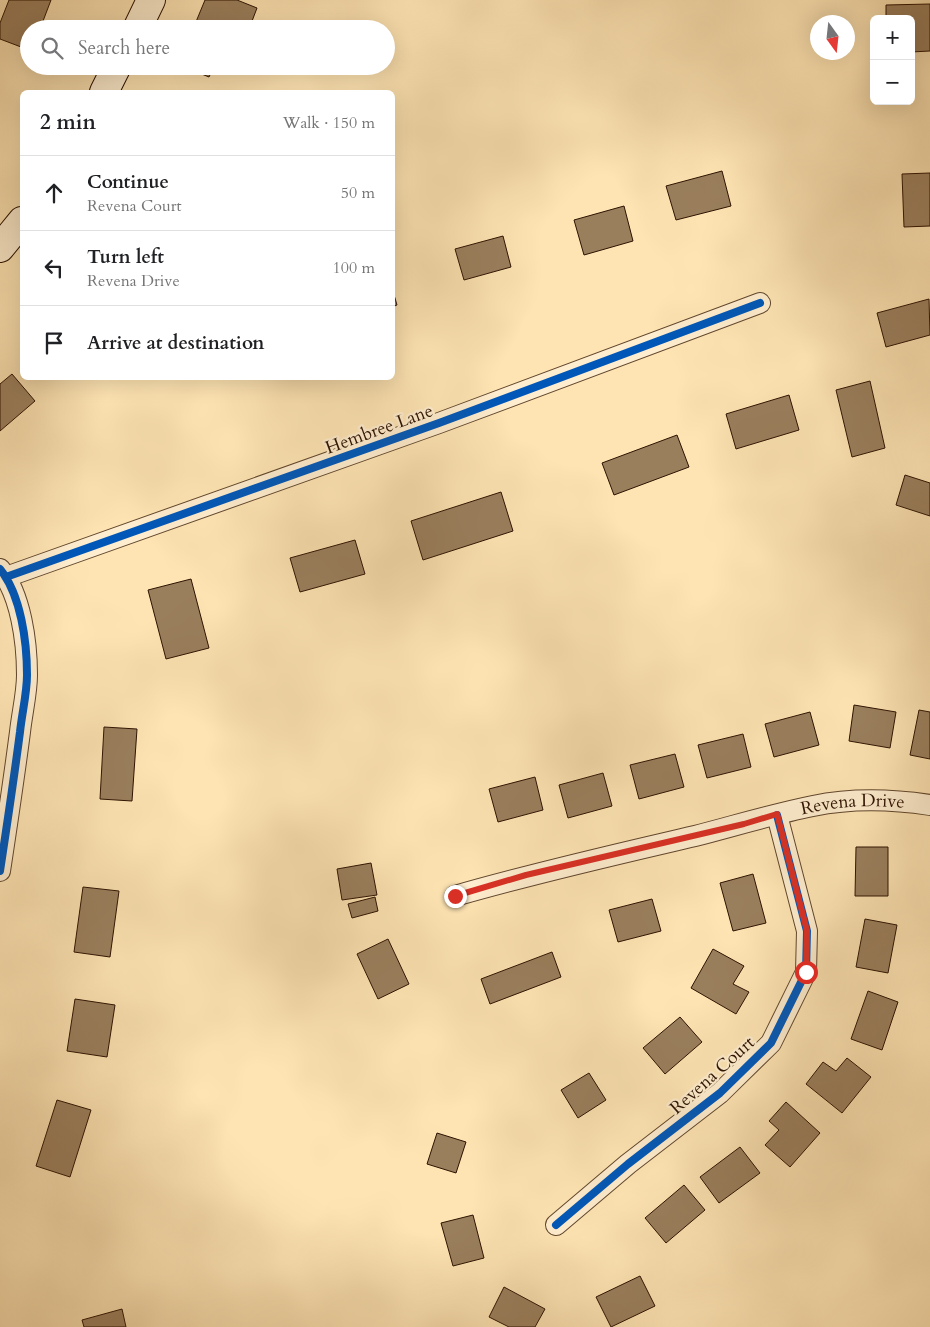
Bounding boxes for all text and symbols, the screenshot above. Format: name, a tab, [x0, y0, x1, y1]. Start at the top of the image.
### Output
north arrow	[810, 15, 855, 60]
map controls	[870, 15, 915, 105]
button: +	[870, 15, 915, 60]
search box	[20, 20, 395, 75]
icon: search	[38, 34, 66, 62]
text: Search here	[78, 35, 170, 61]
button: −	[870, 60, 915, 105]
text: 2 min	[40, 108, 96, 137]
text: Walk · 150 m	[283, 112, 375, 134]
text: Continue	[87, 169, 169, 195]
icon: ahead	[40, 179, 68, 207]
text: 50 m	[341, 182, 375, 204]
text: Revena Court	[87, 195, 182, 217]
text: Turn left	[87, 244, 164, 270]
icon: left	[40, 254, 68, 282]
text: 100 m	[333, 257, 375, 279]
text: Revena Drive	[87, 270, 180, 292]
icon: arrive	[40, 329, 68, 357]
text: Arrive at destination	[87, 330, 264, 356]
street label: Hembree Lane	[322, 398, 437, 461]
street label: Revena Drive	[798, 788, 906, 821]
route end	[444, 885, 467, 908]
route start	[795, 961, 818, 984]
street label: Revena Court	[664, 1030, 760, 1120]

